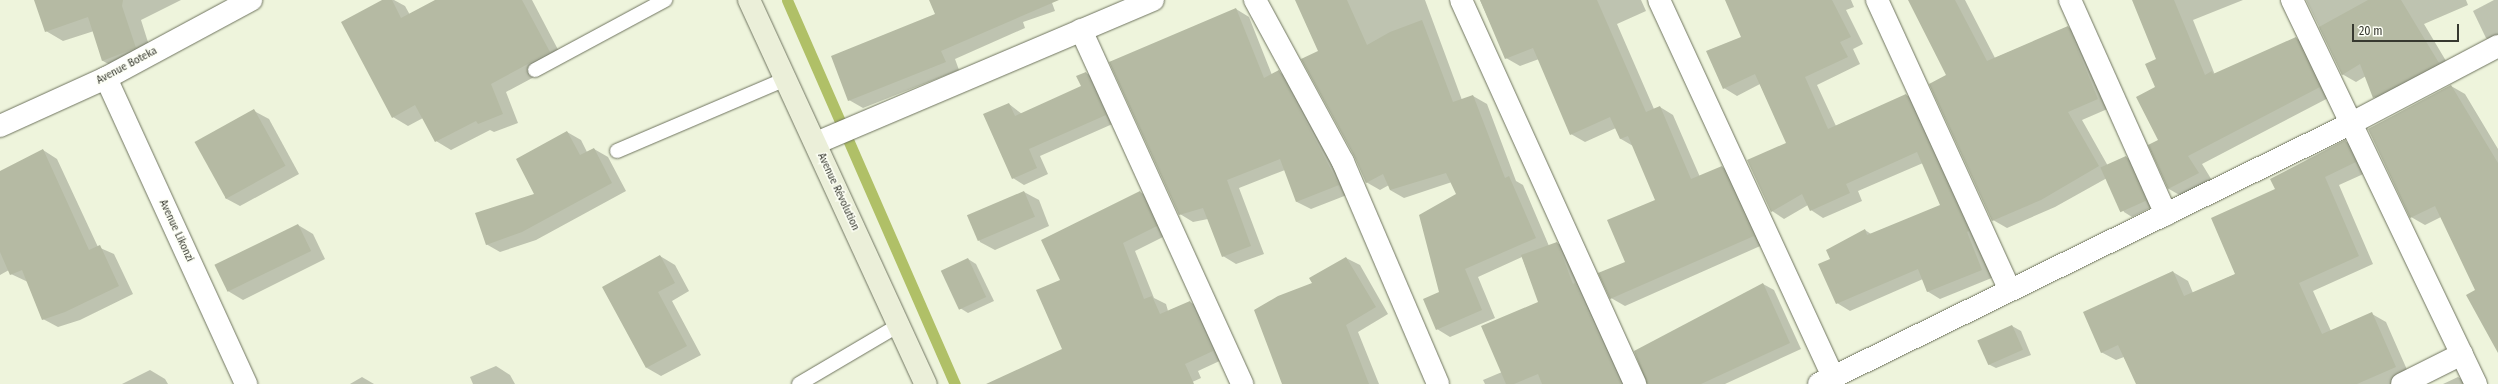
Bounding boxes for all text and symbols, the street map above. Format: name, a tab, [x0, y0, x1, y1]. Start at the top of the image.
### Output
scale bar	[2354, 16, 2461, 42]
text: 20 m	[2359, 24, 2383, 38]
street label: Avenue Boteka	[94, 45, 160, 87]
street label: Avenue Révolution	[814, 151, 862, 233]
street label: Avenue Likonzi	[156, 198, 196, 264]

